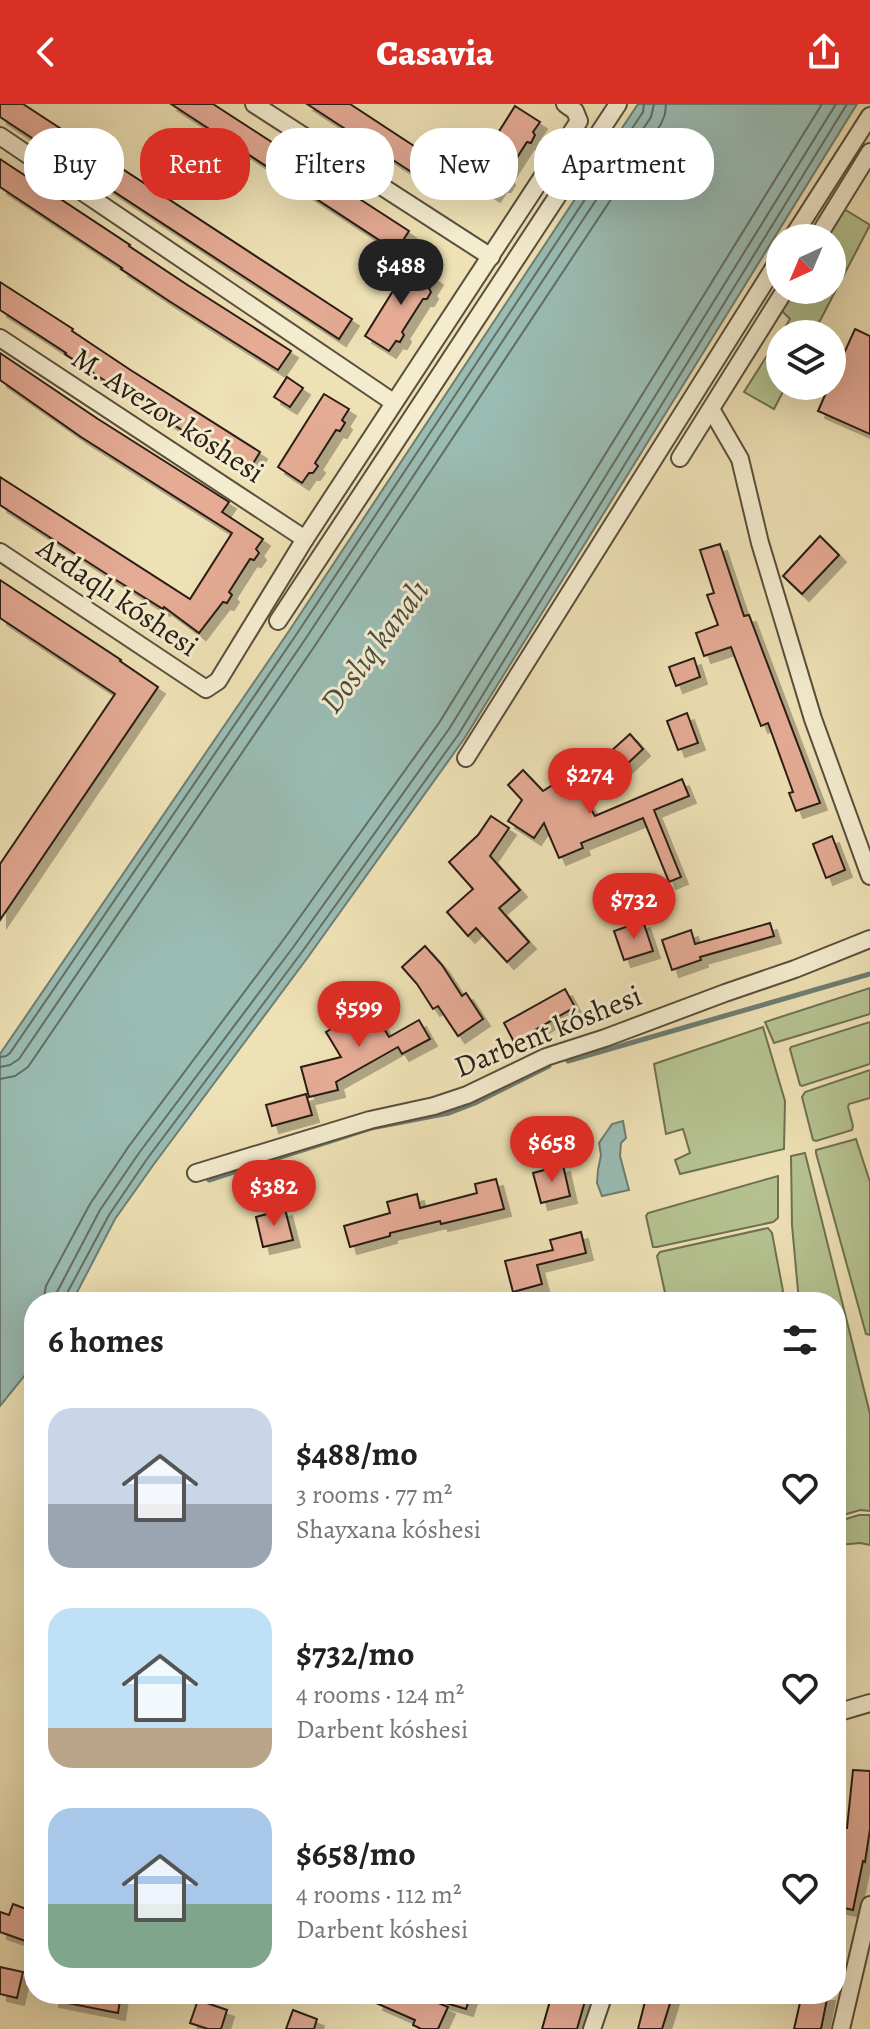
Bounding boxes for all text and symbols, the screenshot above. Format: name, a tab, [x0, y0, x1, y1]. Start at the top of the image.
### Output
text: Casavia	[376, 28, 494, 77]
icon: back	[24, 30, 68, 74]
icon: share	[802, 30, 846, 74]
chip: Buy	[24, 128, 124, 200]
chip: Rent	[140, 128, 250, 200]
chip: Filters	[266, 128, 394, 200]
chip: New	[410, 128, 518, 200]
chip: Apartment	[534, 128, 714, 200]
north arrow	[766, 224, 846, 304]
map controls	[766, 224, 846, 400]
pin: $488	[354, 239, 448, 307]
text: $488	[376, 247, 426, 282]
button: layers	[766, 320, 846, 400]
street label: M. Avezov kóshesi	[64, 338, 272, 492]
street label: Ardaqlı kóshesi	[29, 528, 207, 666]
water label: Doslıq kanalı	[309, 570, 439, 722]
pin: $274	[543, 748, 637, 816]
text: $274	[566, 756, 614, 791]
pin: $732	[587, 873, 681, 941]
text: $732	[611, 881, 657, 916]
street label: Darbent kóshesi	[448, 975, 648, 1087]
pin: $599	[312, 981, 406, 1049]
text: $599	[335, 989, 383, 1024]
pin: $658	[505, 1116, 599, 1184]
text: $658	[528, 1124, 576, 1159]
pin: $382	[227, 1160, 321, 1228]
text: $382	[250, 1168, 298, 1203]
text: 6 homes	[48, 1317, 164, 1364]
icon: filters	[778, 1318, 822, 1362]
text: $488/mo	[296, 1430, 418, 1477]
icon: home	[112, 1440, 208, 1536]
icon: heart	[778, 1466, 822, 1510]
text: 3 rooms · 77 m²	[296, 1477, 452, 1512]
text: Shayxana kóshesi	[296, 1512, 481, 1547]
text: $732/mo	[296, 1630, 415, 1677]
icon: home	[112, 1640, 208, 1736]
icon: heart	[778, 1666, 822, 1710]
text: 4 rooms · 124 m²	[296, 1677, 464, 1712]
text: Darbent kóshesi	[296, 1712, 468, 1747]
text: $658/mo	[296, 1830, 416, 1877]
icon: home	[112, 1840, 208, 1936]
icon: heart	[778, 1866, 822, 1910]
text: 4 rooms · 112 m²	[296, 1877, 462, 1912]
text: Darbent kóshesi	[296, 1912, 468, 1947]

